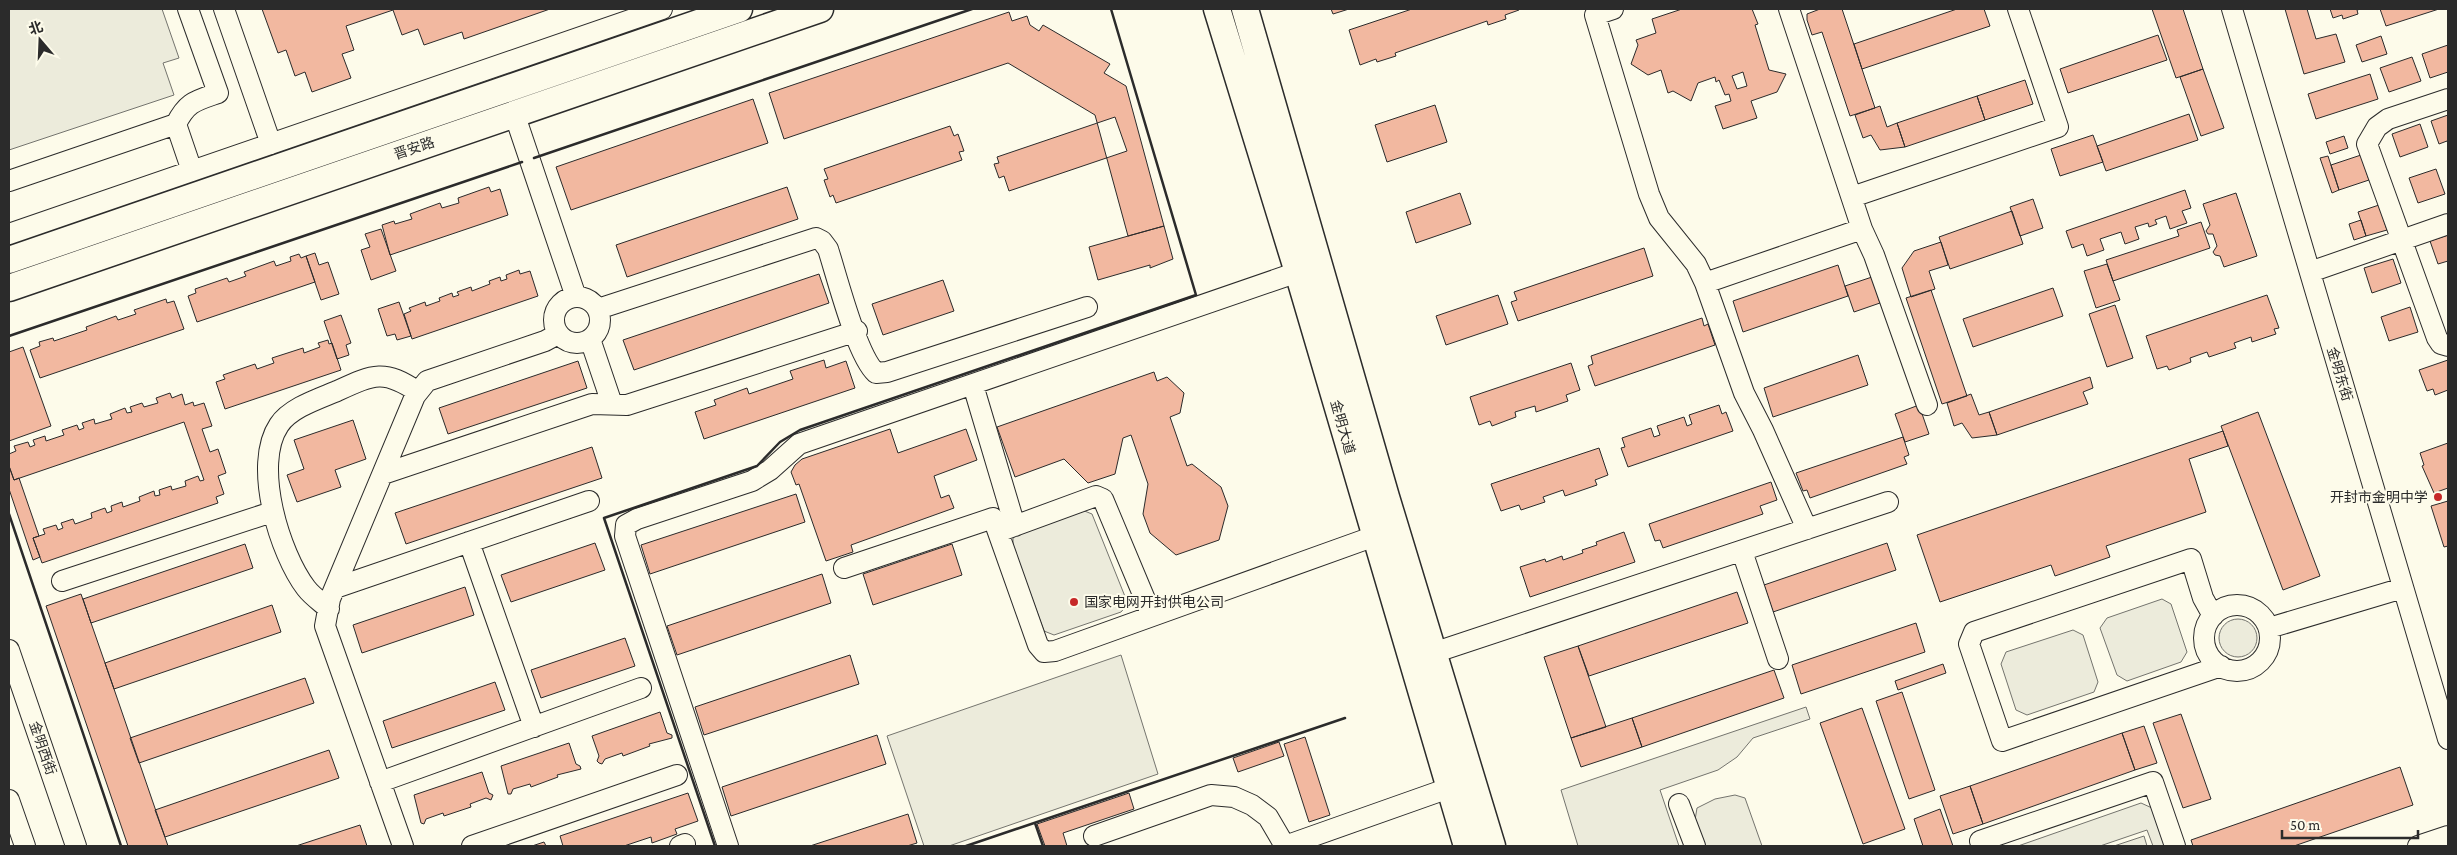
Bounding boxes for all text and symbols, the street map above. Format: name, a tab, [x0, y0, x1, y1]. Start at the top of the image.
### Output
north arrow	[15, 15, 65, 65]
text: 北	[27, 18, 45, 38]
street label: 晋安路	[392, 134, 436, 162]
street label: 金明东街	[2324, 345, 2356, 403]
street label: 金明大道	[1328, 398, 1358, 456]
place label: 开封市金明中学	[2330, 489, 2428, 505]
marker: 开封市金明中学	[2432, 491, 2444, 503]
place label: 国家电网开封供电公司	[1084, 594, 1224, 610]
marker: 国家电网开封供电公司	[1068, 596, 1080, 608]
street label: 金明西街	[26, 719, 60, 777]
scale bar	[2282, 808, 2418, 840]
text: 50 m	[2290, 817, 2320, 833]

